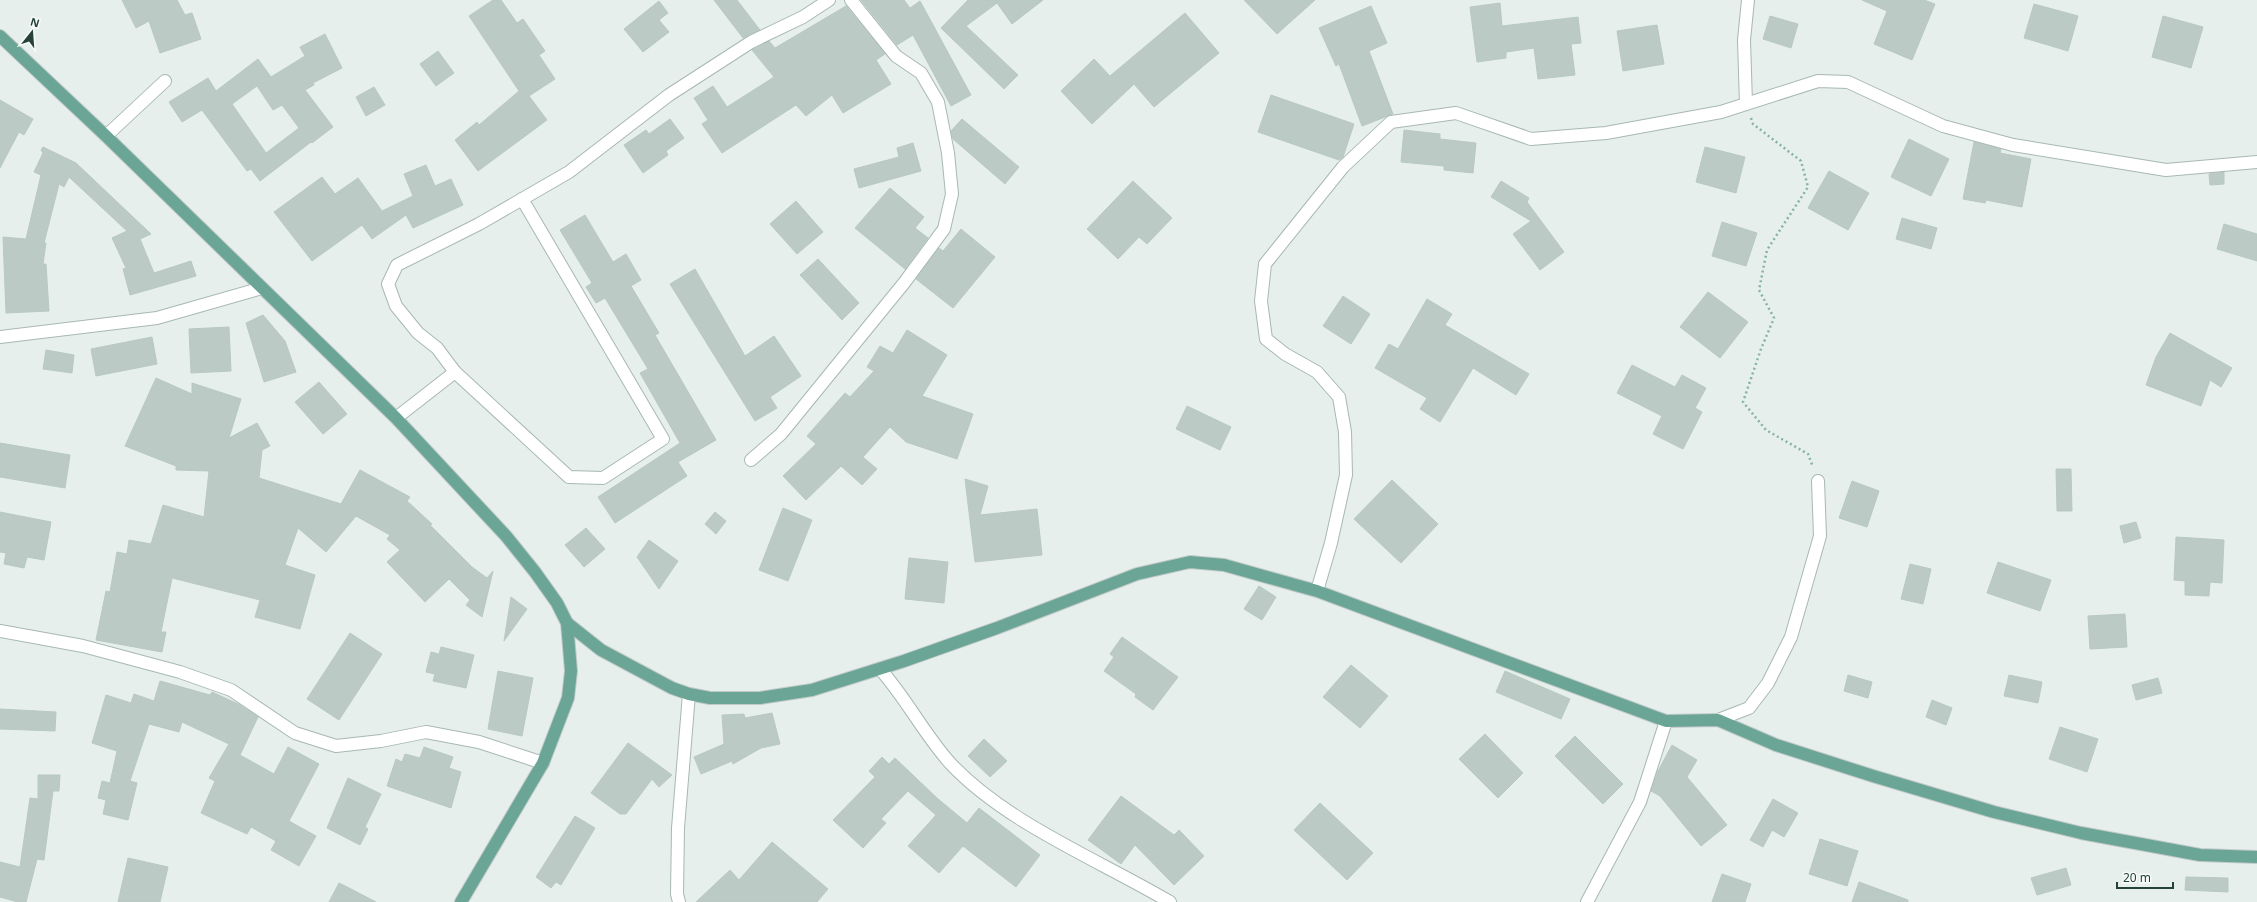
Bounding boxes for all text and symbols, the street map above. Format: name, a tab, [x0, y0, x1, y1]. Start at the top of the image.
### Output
north arrow	[12, 12, 52, 52]
text: N	[29, 13, 42, 30]
scale bar	[2117, 864, 2173, 890]
text: 20 m	[2123, 869, 2151, 886]

